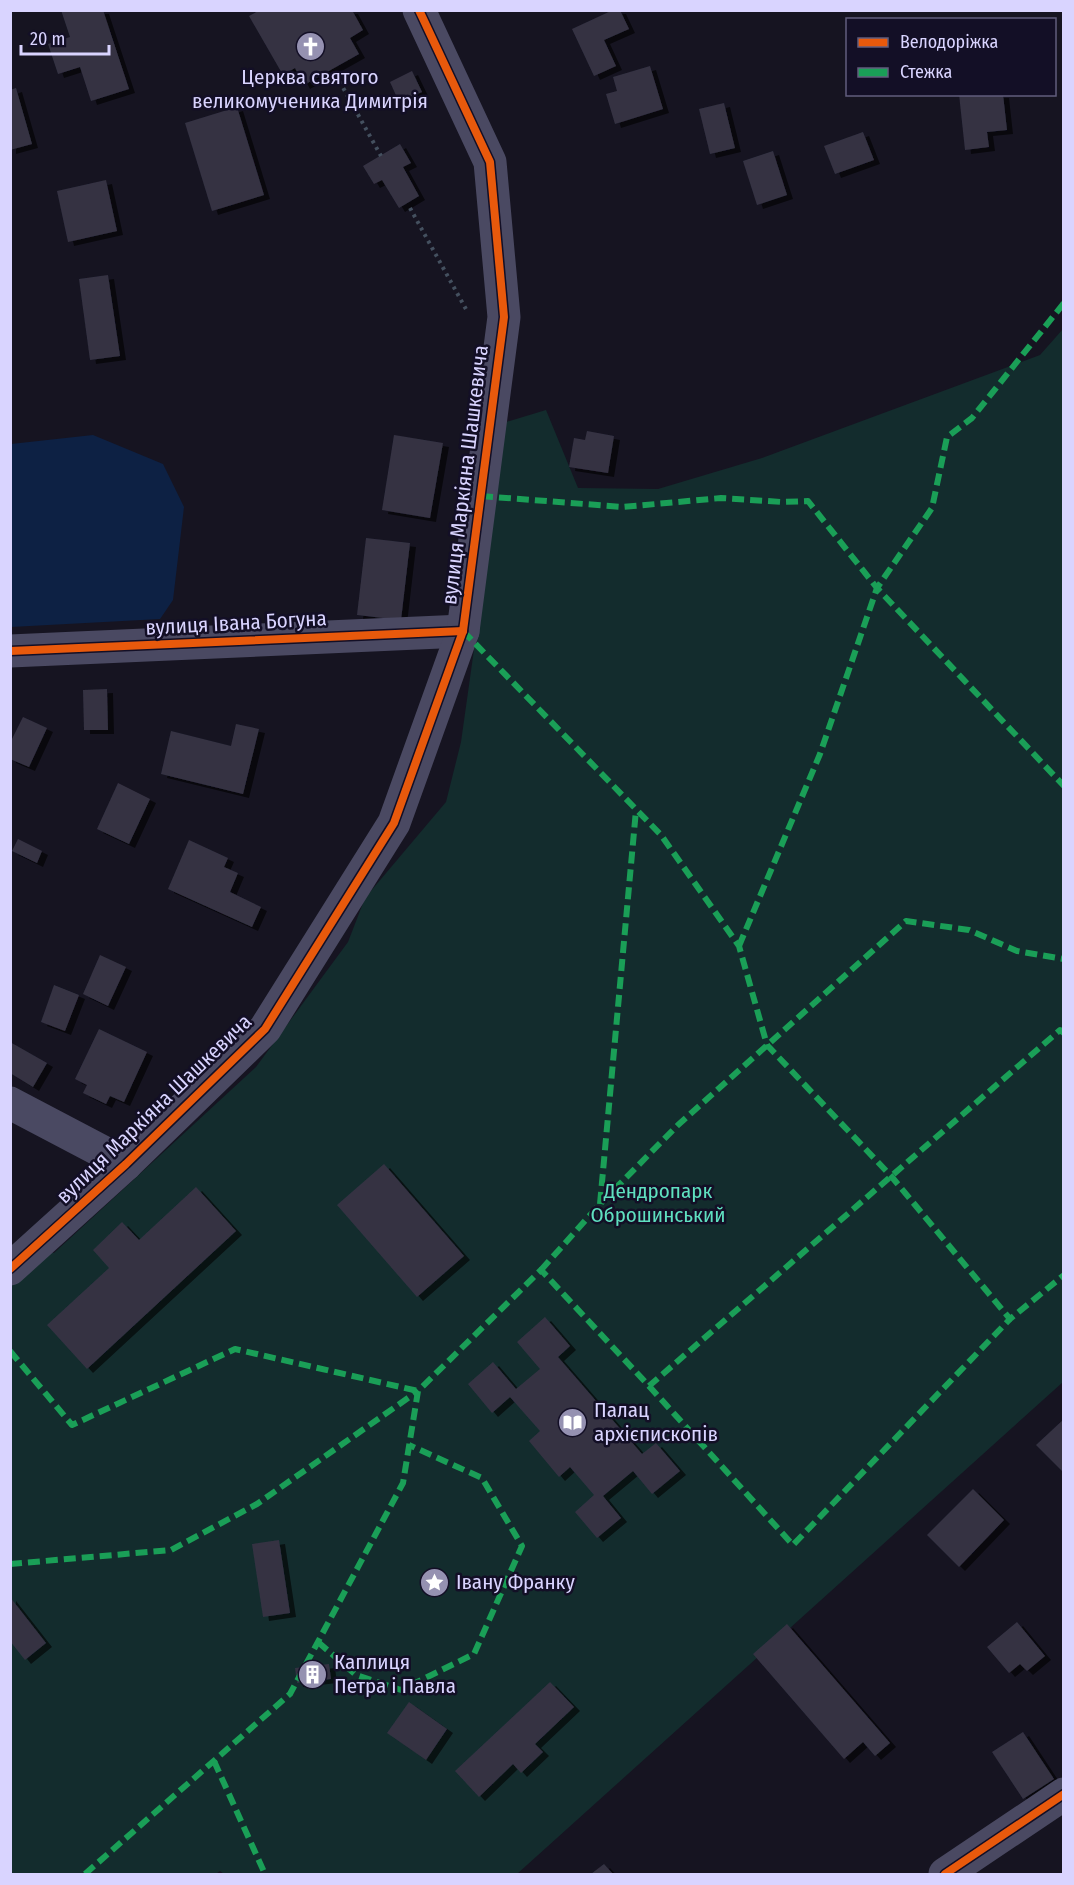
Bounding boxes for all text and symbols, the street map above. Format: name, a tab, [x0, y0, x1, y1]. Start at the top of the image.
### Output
scale bar	[21, 18, 110, 56]
legend	[846, 18, 1056, 96]
text: 20 m	[30, 28, 65, 50]
church icon: Церква святого великомученика Димитрія	[294, 30, 326, 62]
text: Велодоріжка	[900, 31, 998, 53]
text: Стежка	[900, 61, 953, 83]
place label: Церква святого великомученика Димитрія	[192, 64, 428, 114]
street label: вулиця Маркіяна Шашкевича	[436, 344, 494, 606]
street label: вулиця Івана Богуна	[145, 605, 327, 641]
street label: вулиця Маркіяна Шашкевича	[51, 1009, 257, 1209]
park label: Дендропарк Оброшинський	[591, 1178, 725, 1228]
place label: Палац архієпископів	[594, 1397, 718, 1447]
library icon: Палац архієпископів	[557, 1406, 589, 1438]
place icon: Івану Франку	[419, 1566, 451, 1598]
place label: Івану Франку	[456, 1569, 575, 1595]
place label: Каплиця Петра і Павла	[334, 1649, 456, 1699]
building icon: Каплиця Петра і Павла	[297, 1658, 329, 1690]

